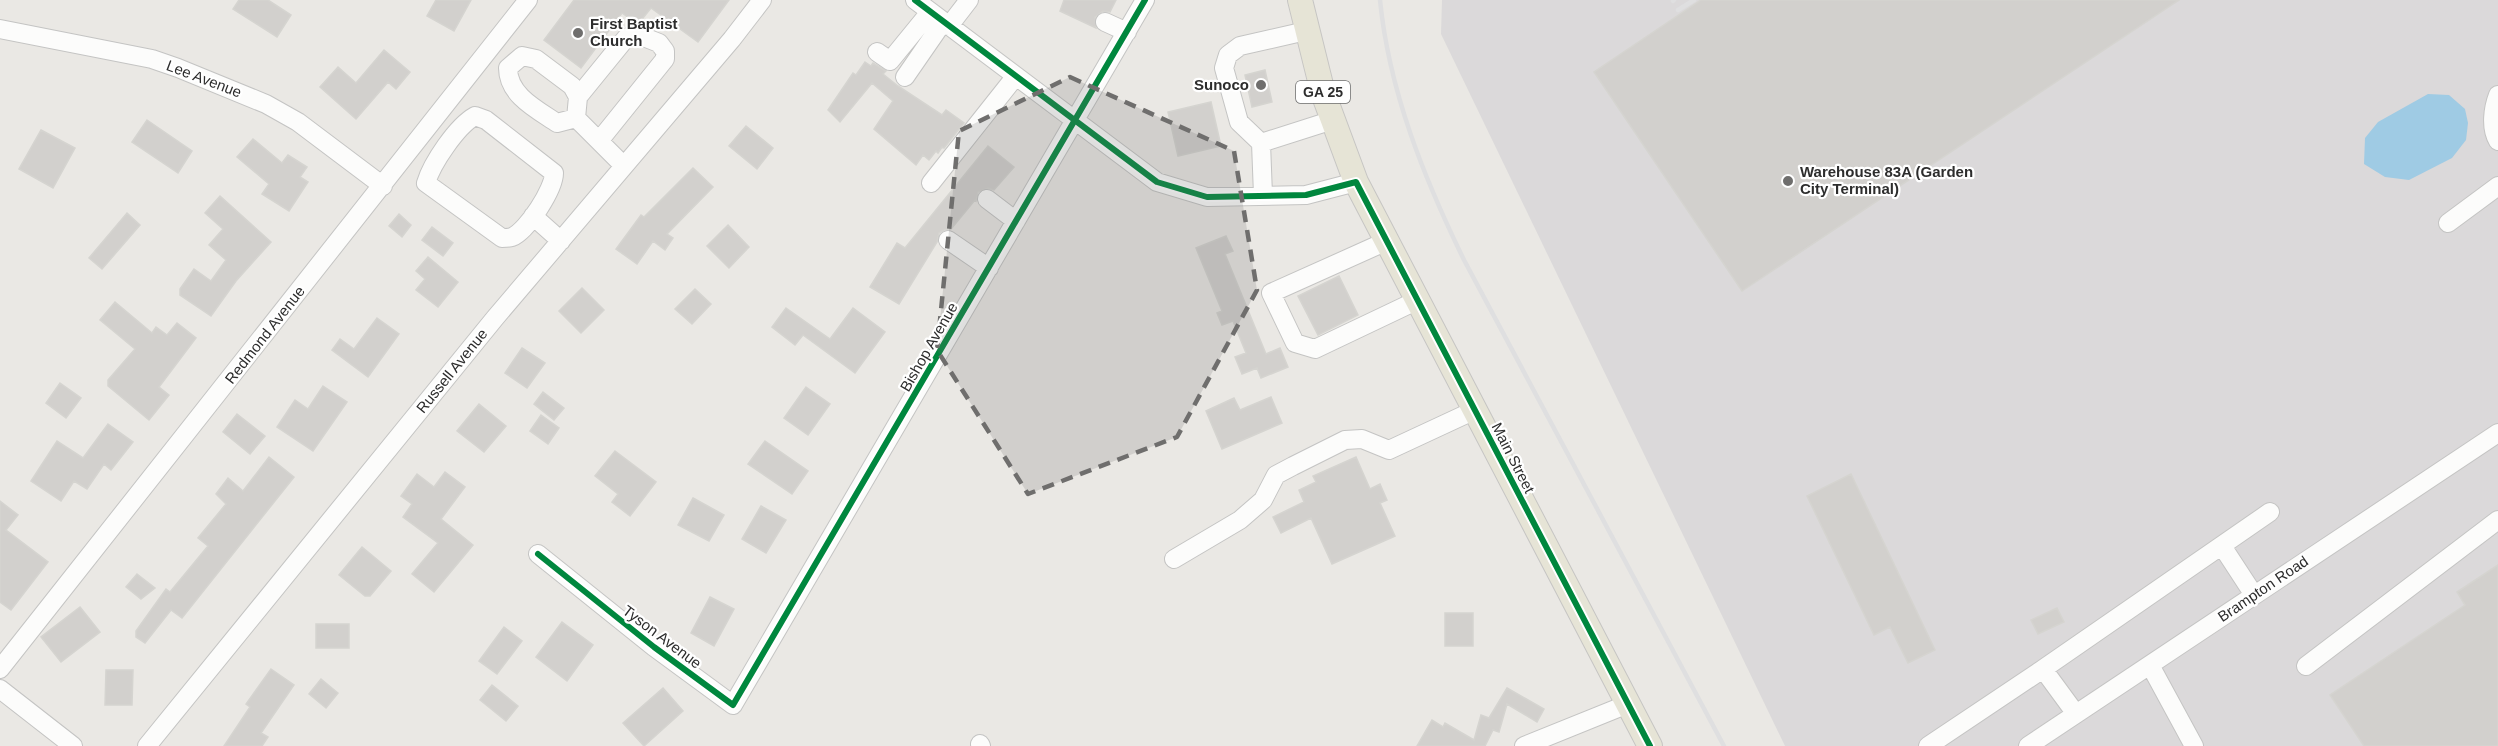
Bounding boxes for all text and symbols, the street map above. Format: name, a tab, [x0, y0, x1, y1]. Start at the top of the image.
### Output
place label: First Baptist Church	[590, 15, 678, 49]
marker: First Baptist Church	[571, 26, 585, 40]
street label: Lee Avenue	[164, 56, 244, 101]
place label: Sunoco	[1194, 76, 1249, 93]
marker: Sunoco	[1254, 78, 1268, 92]
road number: GA 25	[1296, 81, 1350, 103]
place label: Warehouse 83A (Garden City Terminal)	[1800, 163, 1973, 197]
marker: Warehouse 83A (Garden City Terminal)	[1781, 174, 1795, 188]
street label: Redmond Avenue	[221, 283, 308, 387]
street label: Bishop Avenue	[896, 299, 961, 394]
street label: Russell Avenue	[413, 325, 491, 416]
street label: Main Street	[1488, 420, 1539, 497]
street label: Brampton Road	[2214, 552, 2311, 625]
street label: Tyson Avenue	[620, 602, 705, 672]

